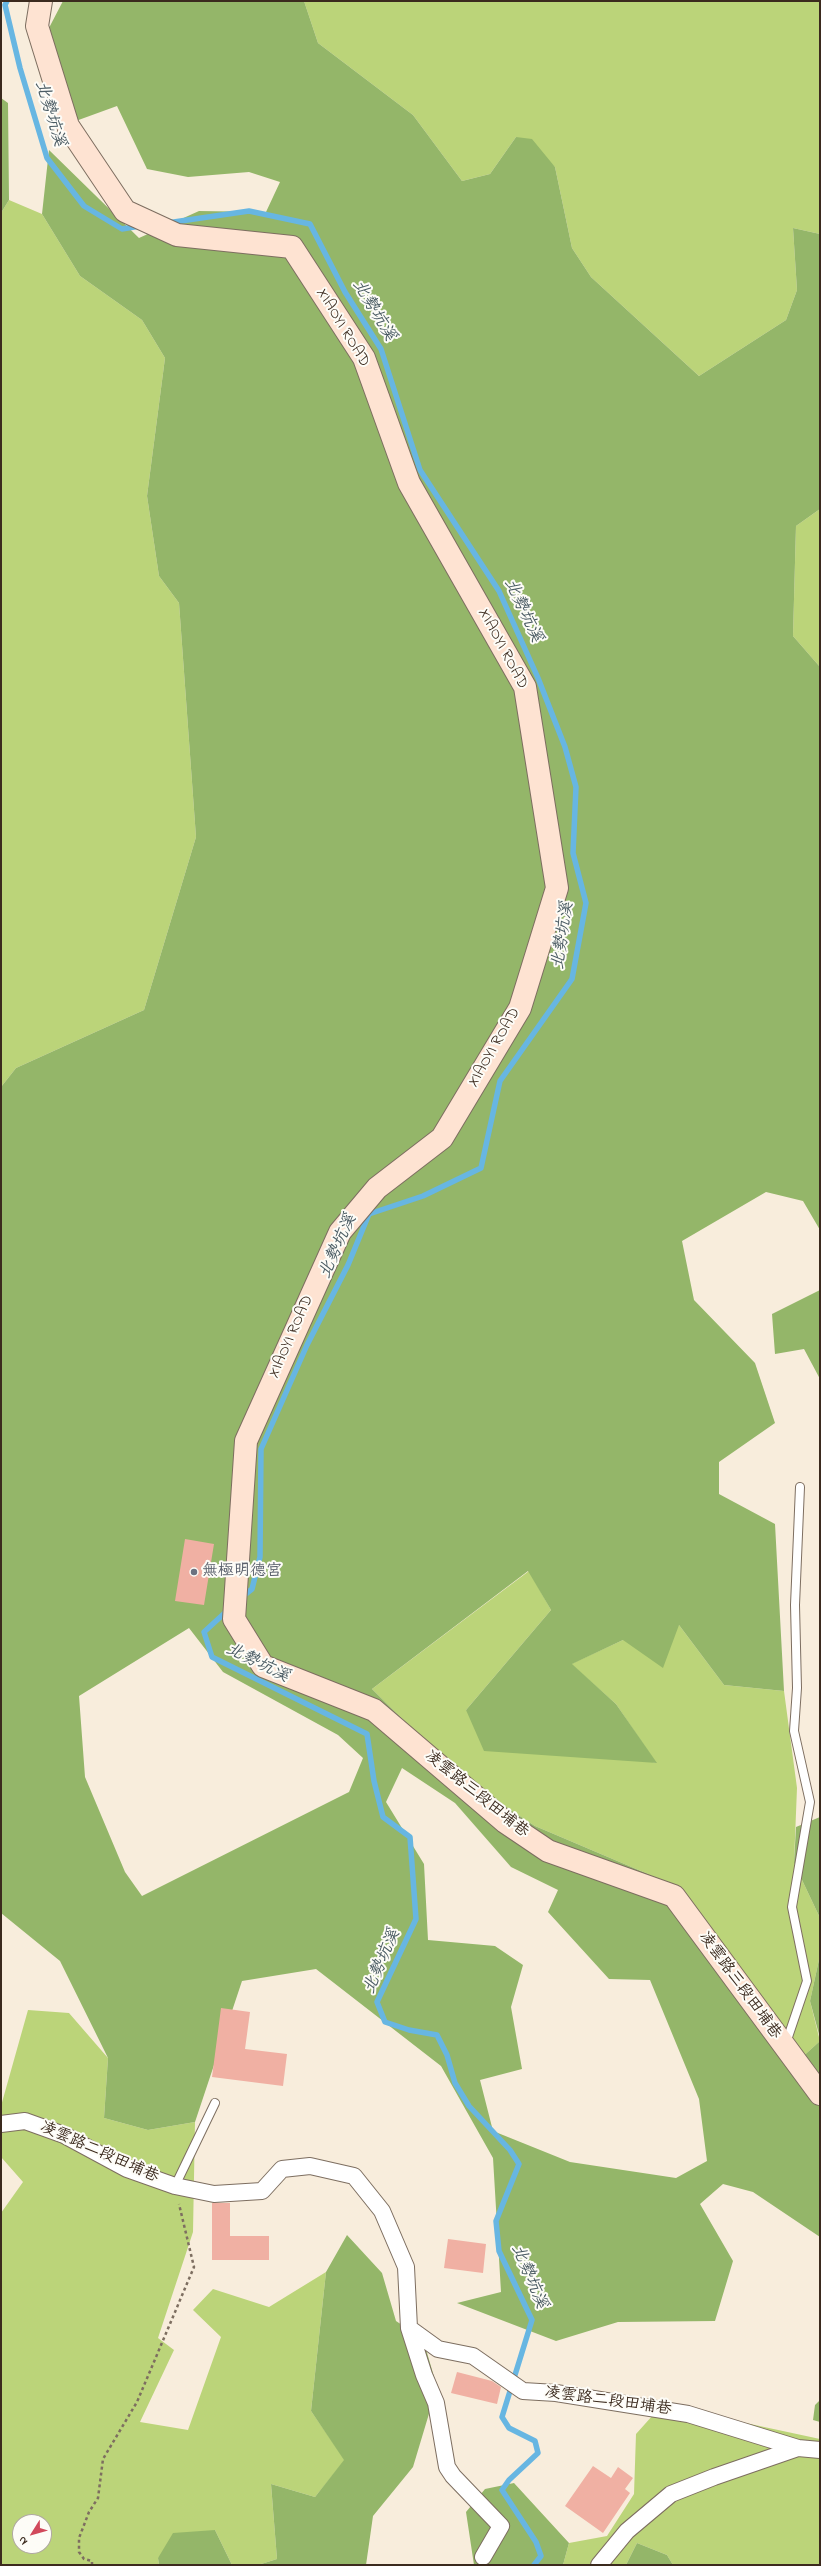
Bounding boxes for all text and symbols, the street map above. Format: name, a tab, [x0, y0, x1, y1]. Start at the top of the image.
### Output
water label: 北勢坑溪	[29, 79, 69, 149]
water label: 北勢坑溪	[347, 277, 399, 345]
street label: XIAOYI ROAD	[311, 285, 373, 371]
water label: 北勢坑溪	[498, 576, 546, 646]
street label: XIAOYI ROAD	[473, 605, 531, 693]
water label: 北勢坑溪	[549, 901, 579, 971]
street label: XIAOYI ROAD	[465, 1005, 525, 1091]
water label: 北勢坑溪	[316, 1212, 362, 1282]
street label: XIAOYI ROAD	[265, 1293, 319, 1381]
place label: 無極明德宮	[202, 1562, 282, 1582]
marker: 無極明德宮	[189, 1567, 199, 1577]
water label: 北勢坑溪	[222, 1640, 292, 1688]
street label: 凌雲路三段田埔巷	[420, 1747, 532, 1843]
water label: 北勢坑溪	[360, 1927, 406, 1997]
street label: 凌雲路三段田埔巷	[694, 1929, 784, 2043]
street label: 凌雲路二段田埔巷	[37, 2118, 161, 2188]
water label: 北勢坑溪	[505, 2242, 551, 2312]
street label: 凌雲路二段田埔巷	[543, 2384, 673, 2420]
north arrow	[12, 2514, 52, 2554]
text: N	[15, 2533, 32, 2548]

